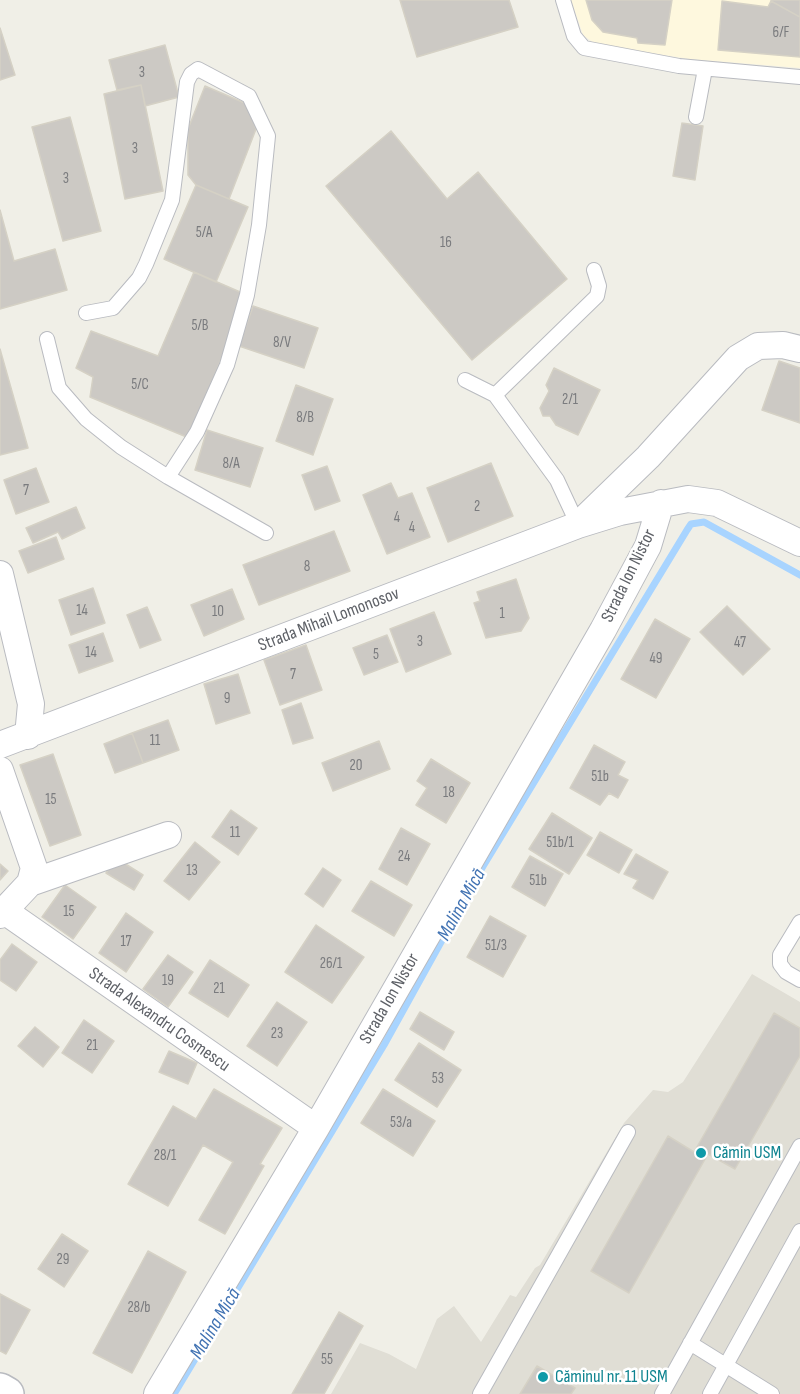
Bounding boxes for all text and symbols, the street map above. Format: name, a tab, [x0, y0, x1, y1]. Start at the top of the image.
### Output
house number: 6/F	[773, 24, 789, 42]
house number: 3	[139, 64, 145, 82]
house number: 3	[132, 140, 138, 158]
house number: 3	[63, 170, 69, 188]
house number: 5/A	[196, 224, 212, 242]
house number: 16	[440, 234, 452, 252]
house number: 5/B	[191, 317, 209, 335]
house number: 8/V	[273, 334, 291, 352]
house number: 5/C	[131, 376, 149, 394]
house number: 2/1	[562, 391, 578, 409]
house number: 8/B	[296, 409, 314, 427]
house number: 8/A	[222, 455, 240, 473]
house number: 7	[23, 482, 29, 500]
house number: 2	[474, 498, 480, 516]
house number: 4	[394, 509, 400, 527]
house number: 4	[409, 519, 415, 537]
street label: Strada Ion Nistor	[597, 526, 661, 626]
house number: 8	[304, 558, 310, 576]
street label: Strada Mihail Lomonosov	[255, 583, 403, 657]
house number: 14	[76, 602, 88, 620]
house number: 10	[212, 603, 224, 621]
house number: 1	[499, 605, 505, 623]
house number: 3	[417, 633, 423, 651]
house number: 47	[734, 634, 746, 652]
house number: 14	[85, 644, 97, 662]
house number: 5	[373, 646, 379, 664]
house number: 49	[650, 650, 662, 668]
house number: 7	[290, 666, 296, 684]
house number: 9	[224, 690, 230, 708]
house number: 11	[150, 732, 160, 750]
house number: 20	[350, 757, 362, 775]
house number: 51b	[591, 768, 609, 786]
house number: 18	[443, 784, 455, 802]
house number: 15	[45, 791, 57, 809]
house number: 11	[230, 824, 240, 842]
house number: 51b/1	[546, 834, 574, 852]
house number: 24	[398, 848, 410, 866]
house number: 13	[186, 862, 198, 880]
water label: Malina Mică	[433, 865, 491, 945]
house number: 51b	[529, 872, 547, 890]
house number: 15	[63, 903, 75, 921]
house number: 17	[120, 933, 132, 951]
house number: 51/3	[485, 937, 507, 955]
street label: Strada Ion Nistor	[355, 950, 425, 1048]
house number: 26/1	[320, 955, 342, 973]
street label: Strada Alexandru Cosmescu	[84, 963, 234, 1077]
house number: 19	[162, 972, 174, 990]
house number: 21	[213, 980, 225, 998]
house number: 23	[271, 1025, 283, 1043]
house number: 21	[86, 1037, 98, 1055]
house number: 53	[432, 1070, 444, 1088]
house number: 53/a	[390, 1114, 412, 1132]
place label: Cămin USM	[713, 1142, 781, 1164]
marker: Cămin USM	[694, 1146, 708, 1160]
house number: 28/1	[154, 1147, 176, 1165]
house number: 29	[57, 1251, 69, 1269]
water label: Malina Mică	[186, 1284, 246, 1364]
house number: 28/b	[127, 1299, 151, 1317]
house number: 55	[321, 1351, 333, 1369]
place label: Căminul nr. 11 USM	[555, 1366, 668, 1388]
marker: Căminul nr. 11 USM	[536, 1370, 550, 1384]

